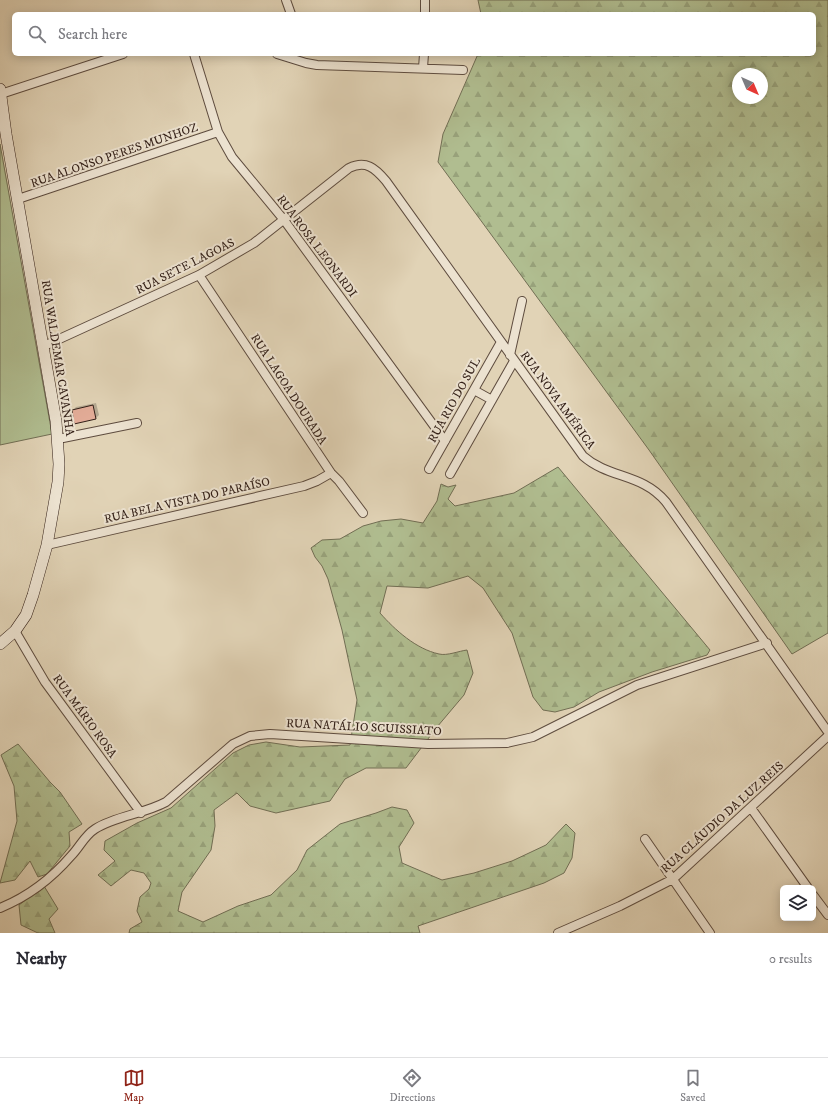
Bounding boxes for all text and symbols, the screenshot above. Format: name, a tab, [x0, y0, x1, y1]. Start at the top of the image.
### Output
search box	[12, 12, 816, 56]
icon: search	[26, 23, 48, 45]
text: Search here	[58, 25, 127, 44]
north arrow	[732, 68, 768, 104]
street label: RUA ALONSO PERES MUNHOZ	[29, 120, 200, 191]
street label: RUA ROSA LEONARDI	[273, 192, 360, 301]
street label: RUA SETE LAGOAS	[133, 235, 237, 298]
street label: RUA WALDEMAR CAVANHA	[38, 279, 77, 438]
street label: RUA LAGOA DOURADA	[247, 331, 330, 448]
street label: RUA NOVA AMÉRICA	[517, 348, 599, 453]
street label: RUA RIO DO SUL	[425, 355, 484, 445]
street label: RUA BELA VISTA DO PARAÍSO	[103, 474, 271, 527]
street label: RUA MÁRIO ROSA	[49, 672, 120, 761]
street label: RUA NATÁLIO SCUISSIATO	[286, 716, 442, 739]
street label: RUA CLÁUDIO DA LUZ REIS	[658, 758, 787, 876]
map controls	[780, 885, 816, 921]
button: layers	[780, 885, 816, 921]
text: Nearby	[16, 948, 66, 970]
text: 0 results	[769, 951, 812, 967]
tab: Map	[123, 1067, 145, 1105]
tab: Directions	[390, 1067, 435, 1105]
tab: Saved	[680, 1067, 705, 1105]

